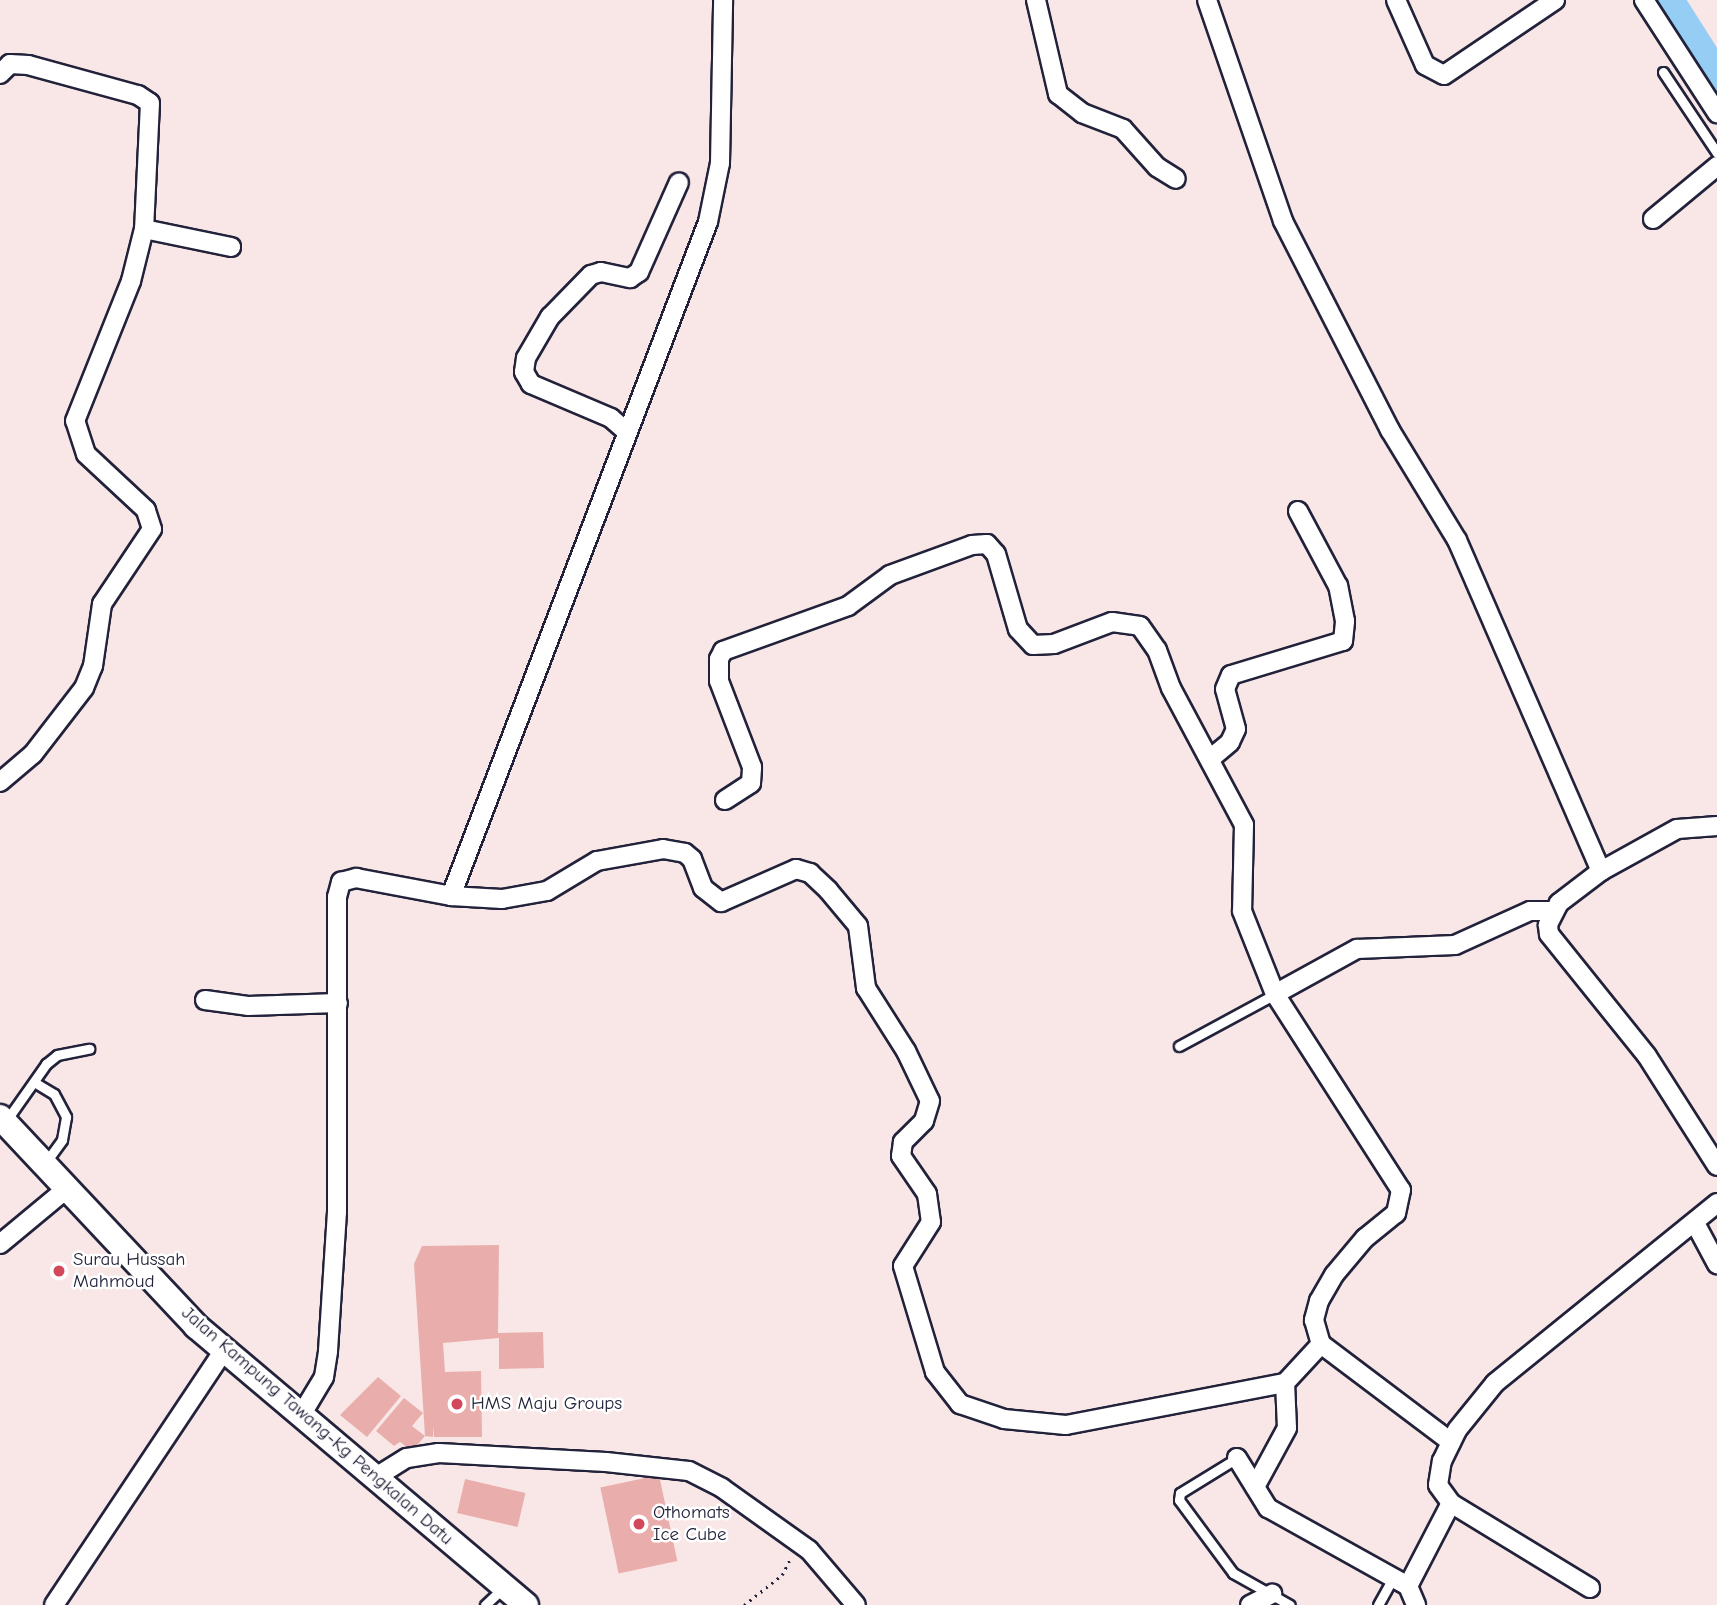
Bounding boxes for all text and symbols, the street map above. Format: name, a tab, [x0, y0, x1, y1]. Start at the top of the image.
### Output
place label: Surau Hussah Mahmoud	[73, 1249, 185, 1293]
marker: Surau Hussah Mahmoud	[51, 1263, 67, 1279]
street label: Jalan Kampung Tawang-Kg Pengkalan Datu	[177, 1302, 457, 1550]
place label: HMS Maju Groups	[471, 1393, 622, 1415]
marker: HMS Maju Groups	[449, 1396, 465, 1412]
place label: Othomats Ice Cube	[653, 1502, 730, 1546]
marker: Othomats Ice Cube	[631, 1516, 647, 1532]

